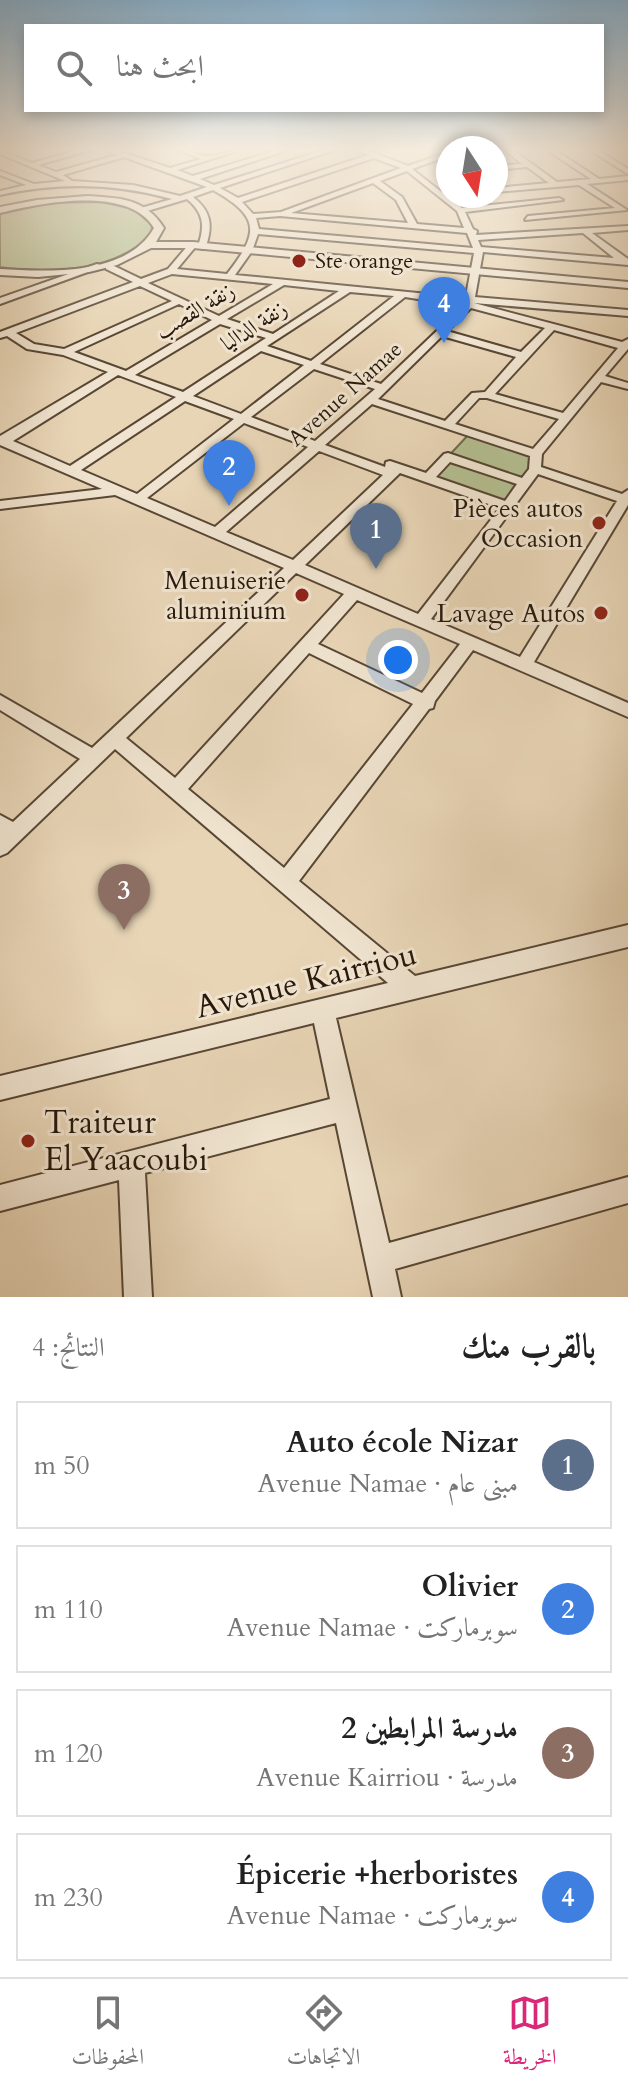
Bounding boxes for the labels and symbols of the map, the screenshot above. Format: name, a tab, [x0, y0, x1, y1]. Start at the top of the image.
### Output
north arrow	[436, 136, 508, 208]
place label: Ste orange	[315, 246, 413, 276]
marker: Ste orange	[290, 252, 308, 270]
street label: زنقة القصب	[150, 276, 240, 346]
pin: 4	[418, 277, 470, 343]
street label: زنقة الداليا	[215, 293, 293, 359]
street label: Avenue Namae	[282, 335, 408, 453]
pin: 2	[203, 440, 255, 506]
place label: Pièces autos Occasion	[453, 491, 583, 556]
pin: 1	[350, 503, 402, 569]
marker: Pièces autos Occasion	[590, 514, 608, 532]
place label: Menuiserie aluminium	[164, 563, 286, 628]
marker: Menuiserie aluminium	[293, 586, 311, 604]
place label: Lavage Autos	[437, 596, 585, 631]
marker: Lavage Autos	[592, 604, 610, 622]
your location	[378, 640, 418, 680]
pin: 3	[98, 864, 150, 930]
street label: Avenue Kairriou	[191, 932, 421, 1030]
place label: Traiteur El Yaacoubi	[44, 1101, 208, 1182]
marker: Traiteur El Yaacoubi	[19, 1132, 37, 1150]

